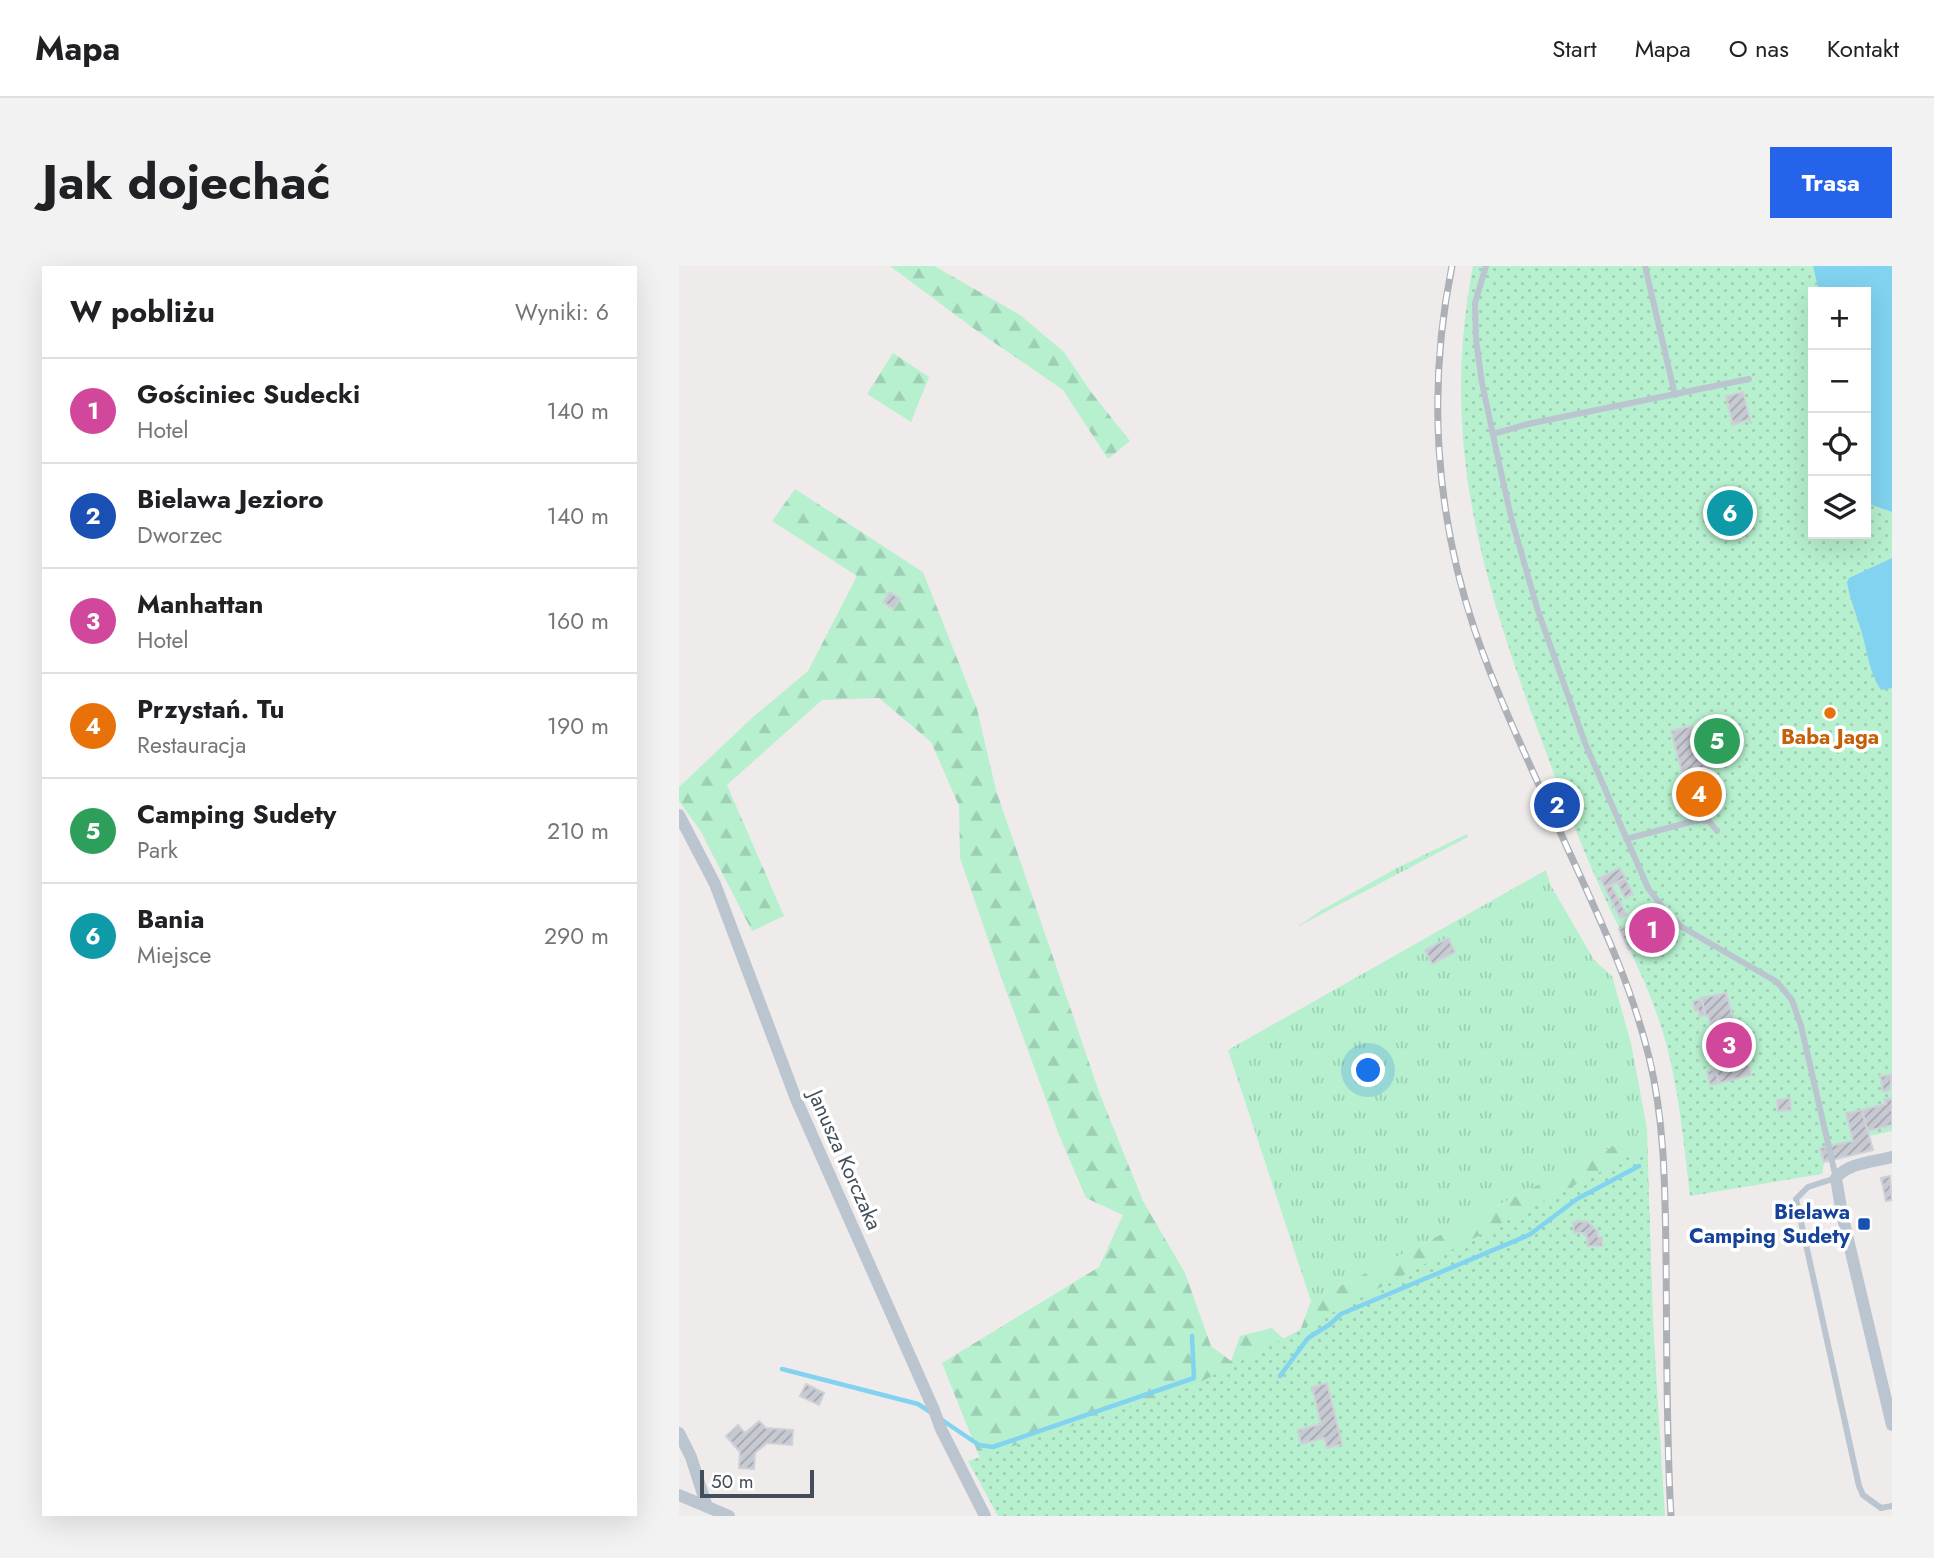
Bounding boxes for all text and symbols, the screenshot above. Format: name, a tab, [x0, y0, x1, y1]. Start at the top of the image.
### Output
text: Mapa	[35, 25, 120, 72]
text: Start	[1552, 31, 1597, 66]
text: Mapa	[1635, 31, 1691, 66]
text: O nas	[1729, 31, 1789, 66]
text: Kontakt	[1827, 31, 1899, 66]
text: Jak dojechać	[42, 147, 331, 217]
button: Trasa	[1770, 147, 1892, 218]
map controls	[1808, 287, 1871, 539]
button: +	[1808, 287, 1871, 350]
text: W pobliżu	[70, 290, 215, 333]
text: Wyniki: 6	[515, 295, 609, 329]
button: −	[1808, 350, 1871, 413]
text: Gościniec Sudecki	[137, 375, 360, 413]
text: 1	[87, 394, 99, 428]
text: 140 m	[547, 394, 609, 428]
text: Hotel	[137, 413, 189, 447]
button: locate	[1808, 413, 1871, 476]
button: layers	[1808, 476, 1871, 539]
text: Bielawa Jezioro	[137, 480, 324, 518]
pin: 6	[1707, 487, 1753, 539]
text: 2	[85, 499, 101, 533]
text: 140 m	[547, 499, 609, 533]
text: Dworzec	[137, 518, 223, 552]
text: Manhattan	[137, 585, 263, 623]
text: 3	[86, 604, 100, 638]
text: 160 m	[547, 604, 609, 638]
text: Hotel	[137, 623, 189, 657]
text: Przystań. Tu	[137, 690, 284, 728]
marker: Baba Jaga	[1822, 705, 1838, 721]
text: 4	[85, 709, 101, 743]
text: 190 m	[547, 709, 609, 743]
pin: 5	[1694, 715, 1740, 767]
place label: Baba Jaga	[1781, 722, 1879, 752]
text: Restauracja	[137, 728, 246, 762]
pin: 4	[1676, 768, 1722, 820]
pin: 2	[1534, 779, 1580, 831]
text: Camping Sudety	[137, 795, 336, 833]
text: 5	[86, 814, 100, 848]
text: 210 m	[547, 814, 609, 848]
text: Park	[137, 833, 178, 867]
text: Bania	[137, 900, 204, 938]
pin: 1	[1629, 904, 1675, 956]
text: 6	[85, 919, 101, 953]
text: 290 m	[544, 919, 609, 953]
text: Miejsce	[137, 938, 211, 972]
pin: 3	[1706, 1019, 1752, 1071]
your location	[1351, 1053, 1385, 1087]
street label: Janusza Korczaka	[799, 1082, 889, 1235]
place label: Bielawa Camping Sudety	[1689, 1197, 1851, 1251]
marker: Bielawa Camping Sudety	[1856, 1216, 1872, 1232]
scale bar	[700, 1467, 814, 1499]
text: 50 m	[711, 1468, 754, 1495]

